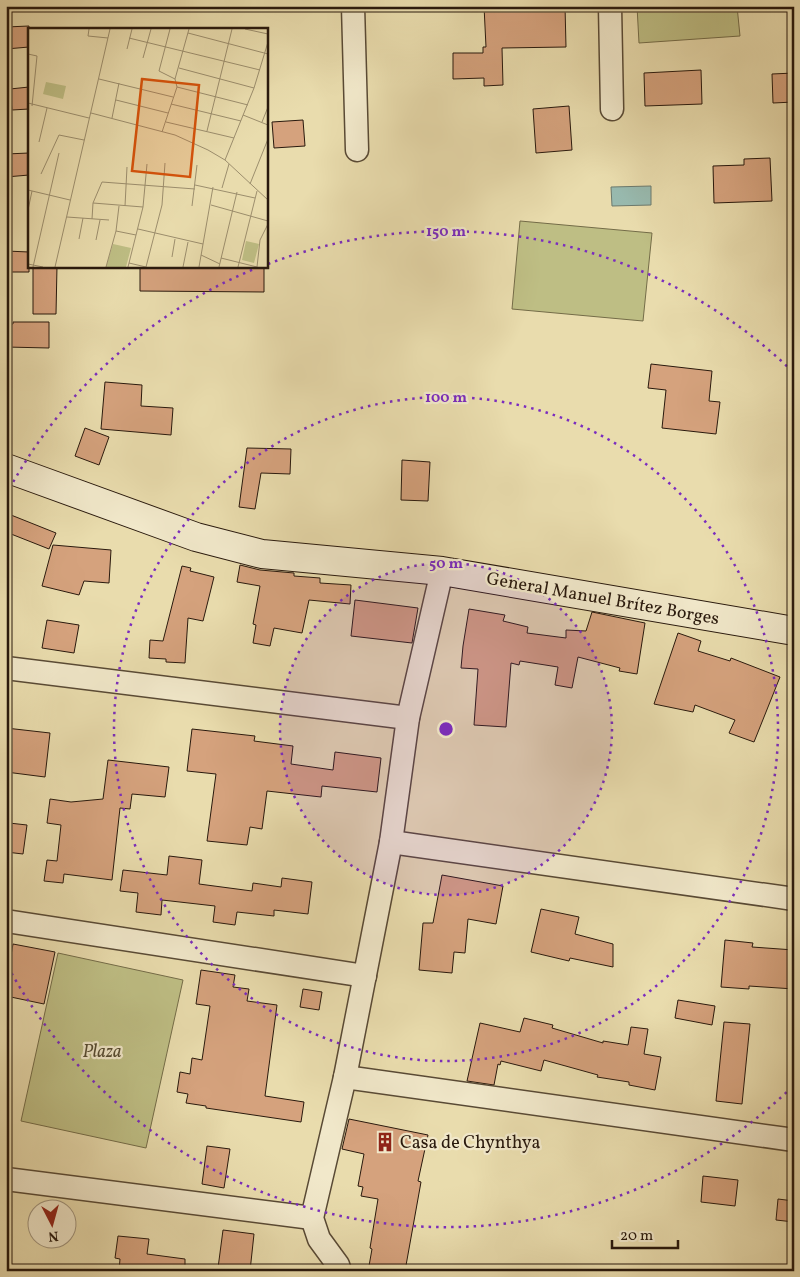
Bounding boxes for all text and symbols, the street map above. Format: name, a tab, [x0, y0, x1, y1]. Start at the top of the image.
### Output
inset map	[28, 28, 268, 268]
text: 150 m	[426, 222, 466, 243]
text: 100 m	[425, 388, 468, 409]
text: 50 m	[429, 554, 463, 575]
street label: General Manuel Brítez Borges	[484, 567, 721, 632]
centre of rings	[437, 720, 455, 738]
park label: Plaza	[83, 1040, 121, 1065]
building icon: Casa de Chynthya	[374, 1131, 396, 1153]
place label: Casa de Chynthya	[400, 1131, 541, 1156]
north arrow	[28, 1200, 78, 1250]
scale bar	[612, 1217, 679, 1249]
text: N	[47, 1225, 59, 1245]
text: 20 m	[620, 1226, 653, 1247]

